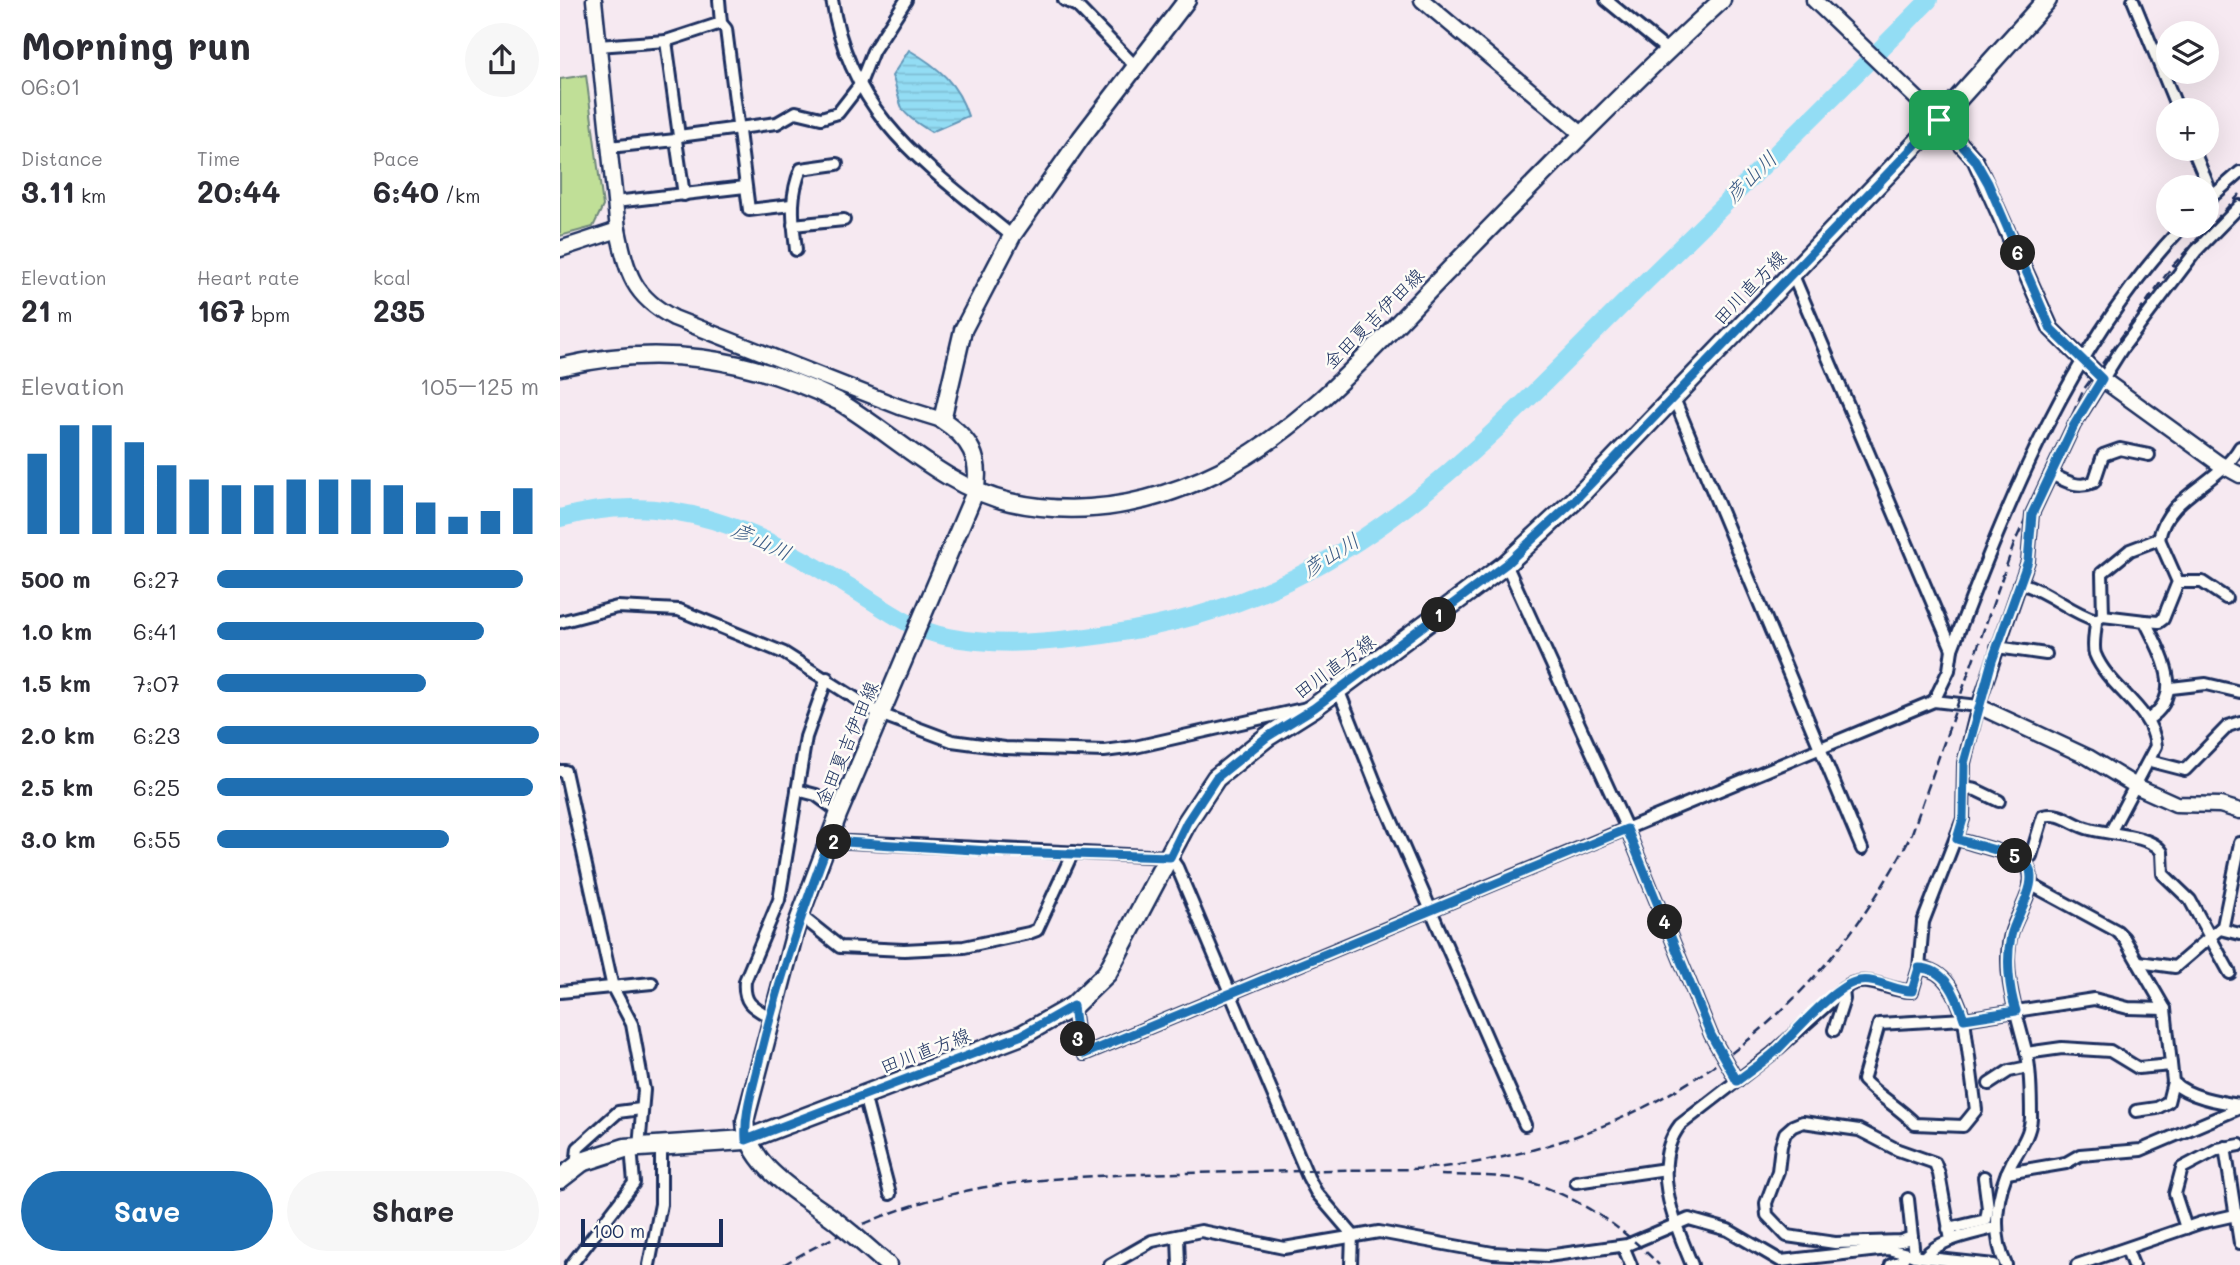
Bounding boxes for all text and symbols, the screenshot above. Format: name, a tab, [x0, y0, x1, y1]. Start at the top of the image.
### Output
text: Morning run	[21, 20, 251, 70]
map controls	[2156, 21, 2219, 238]
button: layers	[2156, 21, 2219, 84]
button: share	[465, 23, 539, 97]
text: 06:01	[21, 71, 81, 101]
pin	[1909, 90, 1969, 150]
button: +	[2156, 98, 2219, 161]
icon: arrive	[1920, 101, 1958, 139]
water label: 彦山川	[1718, 144, 1782, 208]
text: Distance	[21, 146, 103, 171]
text: Time	[197, 146, 240, 171]
text: Pace	[373, 146, 419, 171]
text: 3.11	[21, 171, 75, 211]
text: 20:44	[197, 171, 281, 211]
text: 6:40	[373, 171, 439, 211]
button: −	[2156, 175, 2219, 238]
text: km	[75, 183, 106, 208]
text: /km	[439, 183, 480, 208]
pin: 6	[2000, 236, 2036, 270]
text: 6	[2012, 240, 2023, 265]
street label: 田川直方線	[1707, 244, 1791, 330]
street label: 金田夏吉伊田線	[1317, 262, 1429, 374]
text: Elevation	[21, 265, 106, 290]
text: Heart rate	[197, 265, 300, 290]
text: kcal	[373, 265, 411, 290]
text: 21	[21, 290, 51, 330]
text: 167	[197, 290, 245, 330]
text: 235	[373, 290, 425, 330]
text: m	[51, 302, 72, 327]
text: bpm	[245, 302, 290, 327]
text: Elevation	[21, 371, 124, 401]
text: 105–125 m	[420, 371, 539, 401]
water label: 彦山川	[728, 514, 796, 566]
water label: 彦山川	[1296, 526, 1364, 582]
text: 500 m	[21, 564, 91, 594]
text: 6:27	[133, 564, 180, 594]
pin: 1	[1422, 598, 1456, 632]
text: 1	[1434, 602, 1443, 627]
text: 1.0 km	[21, 616, 92, 646]
text: 6:41	[133, 616, 178, 646]
street label: 田川直方線	[1288, 628, 1380, 704]
text: 1.5 km	[21, 668, 91, 698]
text: 7:07	[133, 668, 180, 698]
street label: 金田夏吉伊田線	[809, 677, 883, 809]
text: 2.0 km	[21, 720, 95, 750]
text: 6:23	[133, 720, 180, 750]
text: 2.5 km	[21, 772, 93, 802]
text: 6:25	[133, 772, 180, 802]
text: 3.0 km	[21, 824, 96, 854]
text: 6:55	[133, 824, 181, 854]
pin: 2	[816, 824, 852, 860]
text: 2	[828, 829, 839, 854]
pin: 5	[1998, 838, 2032, 874]
text: 5	[2009, 843, 2020, 868]
pin: 4	[1648, 904, 1682, 940]
text: 4	[1658, 909, 1671, 934]
street label: 田川直方線	[876, 1021, 974, 1079]
pin: 3	[1060, 1021, 1096, 1056]
text: 3	[1072, 1026, 1083, 1051]
button: Save	[21, 1171, 273, 1251]
button: Share	[287, 1171, 539, 1251]
scale bar	[581, 1216, 723, 1248]
text: 100 m	[592, 1218, 645, 1243]

